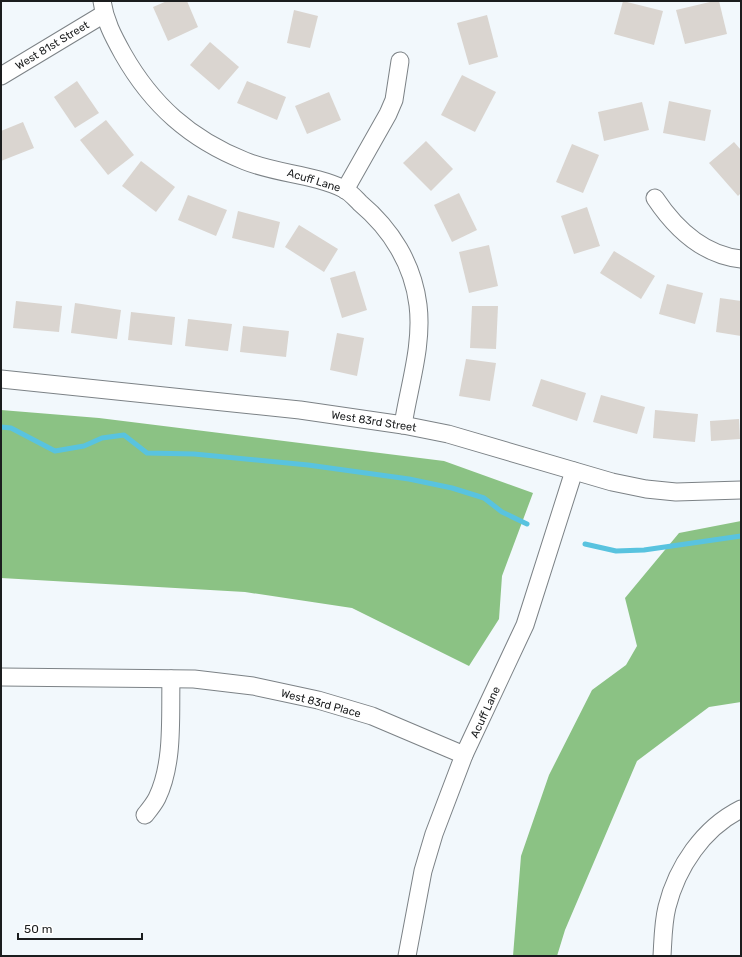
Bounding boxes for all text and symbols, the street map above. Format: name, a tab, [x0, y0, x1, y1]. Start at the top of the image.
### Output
street label: West 81st Street	[13, 18, 92, 72]
street label: Acuff Lane	[286, 166, 342, 195]
street label: West 83rd Street	[330, 408, 418, 435]
street label: Acuff Lane	[468, 684, 503, 740]
street label: West 83rd Place	[279, 687, 362, 720]
scale bar	[18, 915, 142, 941]
text: 50 m	[24, 922, 52, 936]

